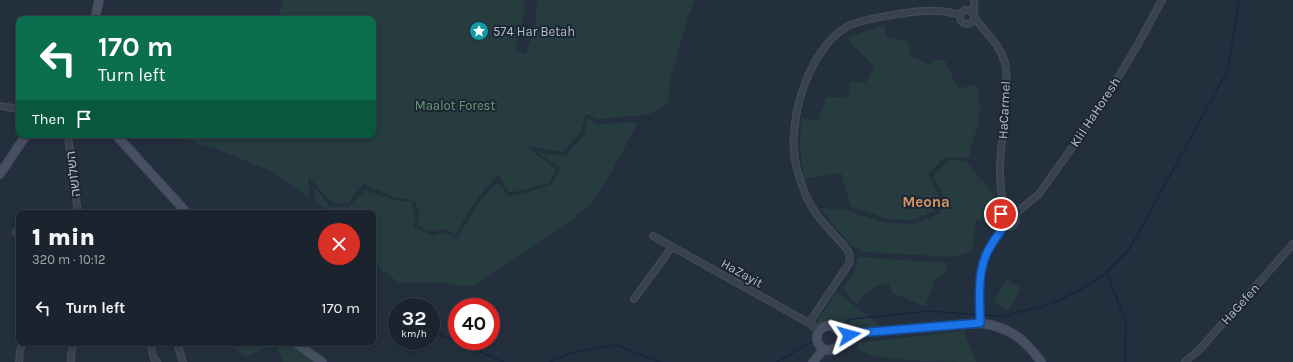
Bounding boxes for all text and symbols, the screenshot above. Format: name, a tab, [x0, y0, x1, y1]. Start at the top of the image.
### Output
place icon: 574 Har Betah	[468, 20, 490, 42]
place label: 574 Har Betah	[493, 24, 575, 39]
text: 170 m	[98, 30, 173, 63]
icon: left	[32, 32, 84, 84]
text: Turn left	[98, 64, 166, 86]
street label: Klil HaHoresh	[1067, 74, 1123, 150]
street label: HaCarmel	[995, 81, 1013, 139]
park label: Maalot Forest	[415, 98, 495, 113]
icon: arrive	[73, 108, 95, 130]
text: Then	[32, 110, 65, 128]
street label: השלושה	[63, 150, 83, 198]
district label: Meona	[902, 193, 950, 211]
pin	[984, 197, 1018, 231]
icon: arrive	[990, 203, 1012, 225]
text: 1 min	[32, 223, 95, 251]
button: close	[318, 223, 360, 265]
text: 320 m · 10:12	[32, 252, 106, 267]
street label: HaZayit	[718, 255, 766, 291]
street label: HaGefen	[1218, 280, 1262, 328]
icon: left	[32, 297, 54, 319]
speed limit sign: 40	[448, 298, 500, 350]
text: Turn left	[66, 299, 125, 317]
text: 170 m	[322, 299, 360, 317]
text: 32	[402, 307, 426, 330]
position arrow	[828, 314, 870, 356]
text: km/h	[401, 328, 427, 340]

